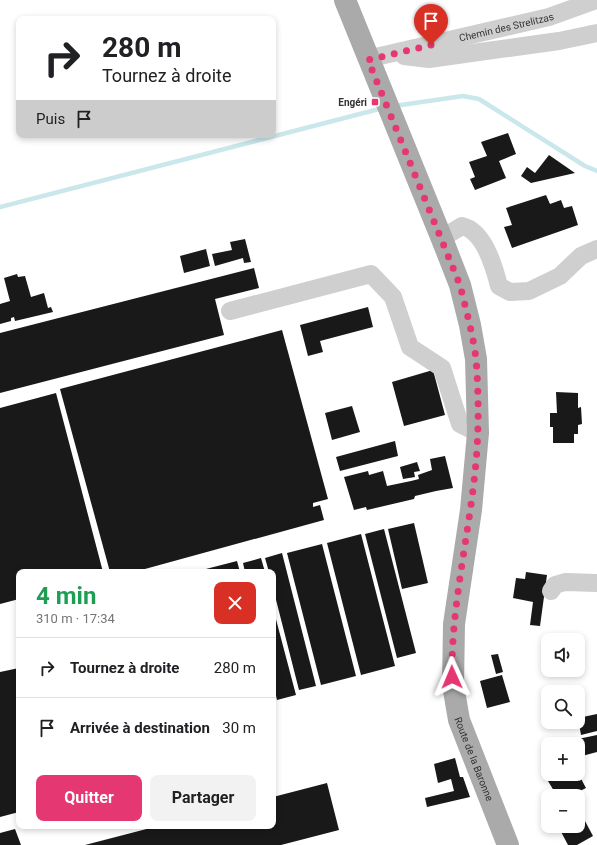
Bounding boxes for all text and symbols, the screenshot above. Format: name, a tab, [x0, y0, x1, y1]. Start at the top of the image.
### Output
pin	[414, 4, 448, 45]
icon: arrive	[420, 10, 442, 32]
street label: Chemin des Strelitzas	[458, 11, 555, 44]
text: 280 m	[102, 31, 181, 64]
icon: right	[36, 32, 88, 84]
text: Tournez à droite	[102, 65, 231, 86]
place label: Engéri	[338, 97, 367, 108]
marker: Engéri	[370, 97, 380, 107]
icon: arrive	[73, 108, 95, 130]
text: Puis	[36, 110, 65, 128]
text: 4 min	[36, 582, 96, 610]
button: close	[214, 582, 256, 624]
text: 310 m · 17:34	[36, 611, 115, 626]
map controls	[541, 633, 585, 833]
button: sound	[541, 633, 585, 677]
position arrow	[431, 656, 473, 698]
icon: right	[36, 657, 58, 679]
text: Tournez à droite	[70, 659, 179, 677]
text: 280 m	[214, 659, 256, 677]
button: search	[541, 685, 585, 729]
street label: Route de la Baronne	[452, 715, 495, 803]
icon: arrive	[36, 717, 58, 739]
text: Arrivée à destination	[70, 719, 210, 737]
text: 30 m	[222, 719, 256, 737]
button: +	[541, 737, 585, 781]
button: Quitter	[36, 775, 142, 821]
button: Partager	[150, 775, 256, 821]
button: −	[541, 789, 585, 833]

